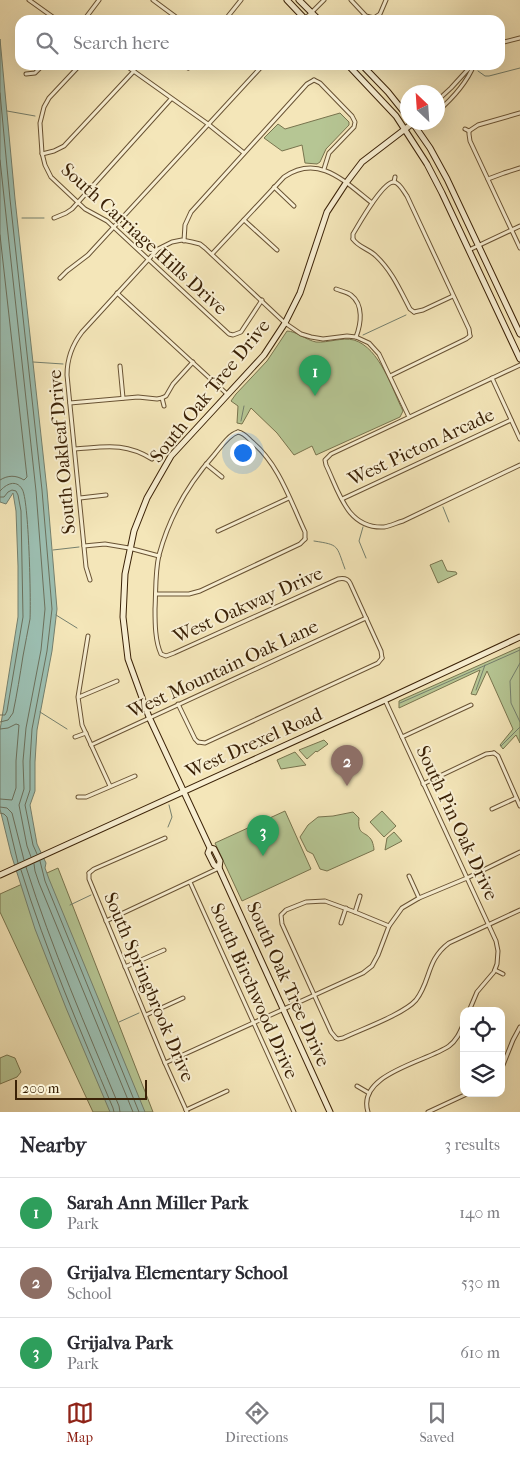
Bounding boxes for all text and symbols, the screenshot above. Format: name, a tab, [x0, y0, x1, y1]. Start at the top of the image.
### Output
search box	[15, 15, 505, 70]
icon: search	[33, 29, 61, 57]
text: Search here	[73, 32, 169, 54]
north arrow	[400, 85, 445, 130]
street label: South Carriage Hills Drive	[56, 159, 232, 319]
street label: South Oak Tree Drive	[145, 315, 275, 467]
pin: 1	[299, 355, 331, 396]
street label: South Oakleaf Drive	[44, 369, 80, 535]
street label: West Picton Arcade	[344, 404, 498, 491]
your location	[230, 440, 256, 466]
street label: West Oakway Drive	[169, 562, 326, 648]
street label: West Mountain Oak Lane	[123, 615, 322, 723]
street label: West Drexel Road	[182, 703, 326, 783]
street label: South Pin Oak Drive	[412, 742, 502, 904]
pin: 2	[331, 745, 363, 786]
pin: 3	[247, 815, 279, 856]
street label: South Springbrook Drive	[99, 889, 199, 1085]
street label: South Oak Tree Drive	[242, 898, 334, 1070]
street label: South Birchwood Drive	[205, 900, 303, 1082]
map controls	[460, 1007, 505, 1097]
button: locate	[460, 1007, 505, 1052]
button: layers	[460, 1052, 505, 1097]
scale bar	[15, 1077, 148, 1100]
text: 200 m	[22, 1080, 59, 1097]
text: Nearby	[20, 1133, 86, 1157]
text: 3 results	[444, 1135, 500, 1154]
text: Sarah Ann Miller Park	[67, 1192, 248, 1214]
text: 1	[33, 1203, 39, 1222]
text: 140 m	[459, 1203, 500, 1222]
text: Park	[67, 1214, 99, 1233]
text: Grijalva Elementary School	[67, 1262, 288, 1284]
text: 2	[32, 1273, 40, 1292]
text: 530 m	[461, 1273, 500, 1292]
text: School	[67, 1284, 112, 1303]
text: Grijalva Park	[67, 1332, 173, 1354]
text: 3	[33, 1343, 39, 1362]
text: 610 m	[460, 1343, 500, 1362]
text: Park	[67, 1354, 99, 1373]
tab: Map	[66, 1399, 94, 1446]
tab: Directions	[225, 1399, 288, 1446]
tab: Saved	[420, 1399, 454, 1446]

